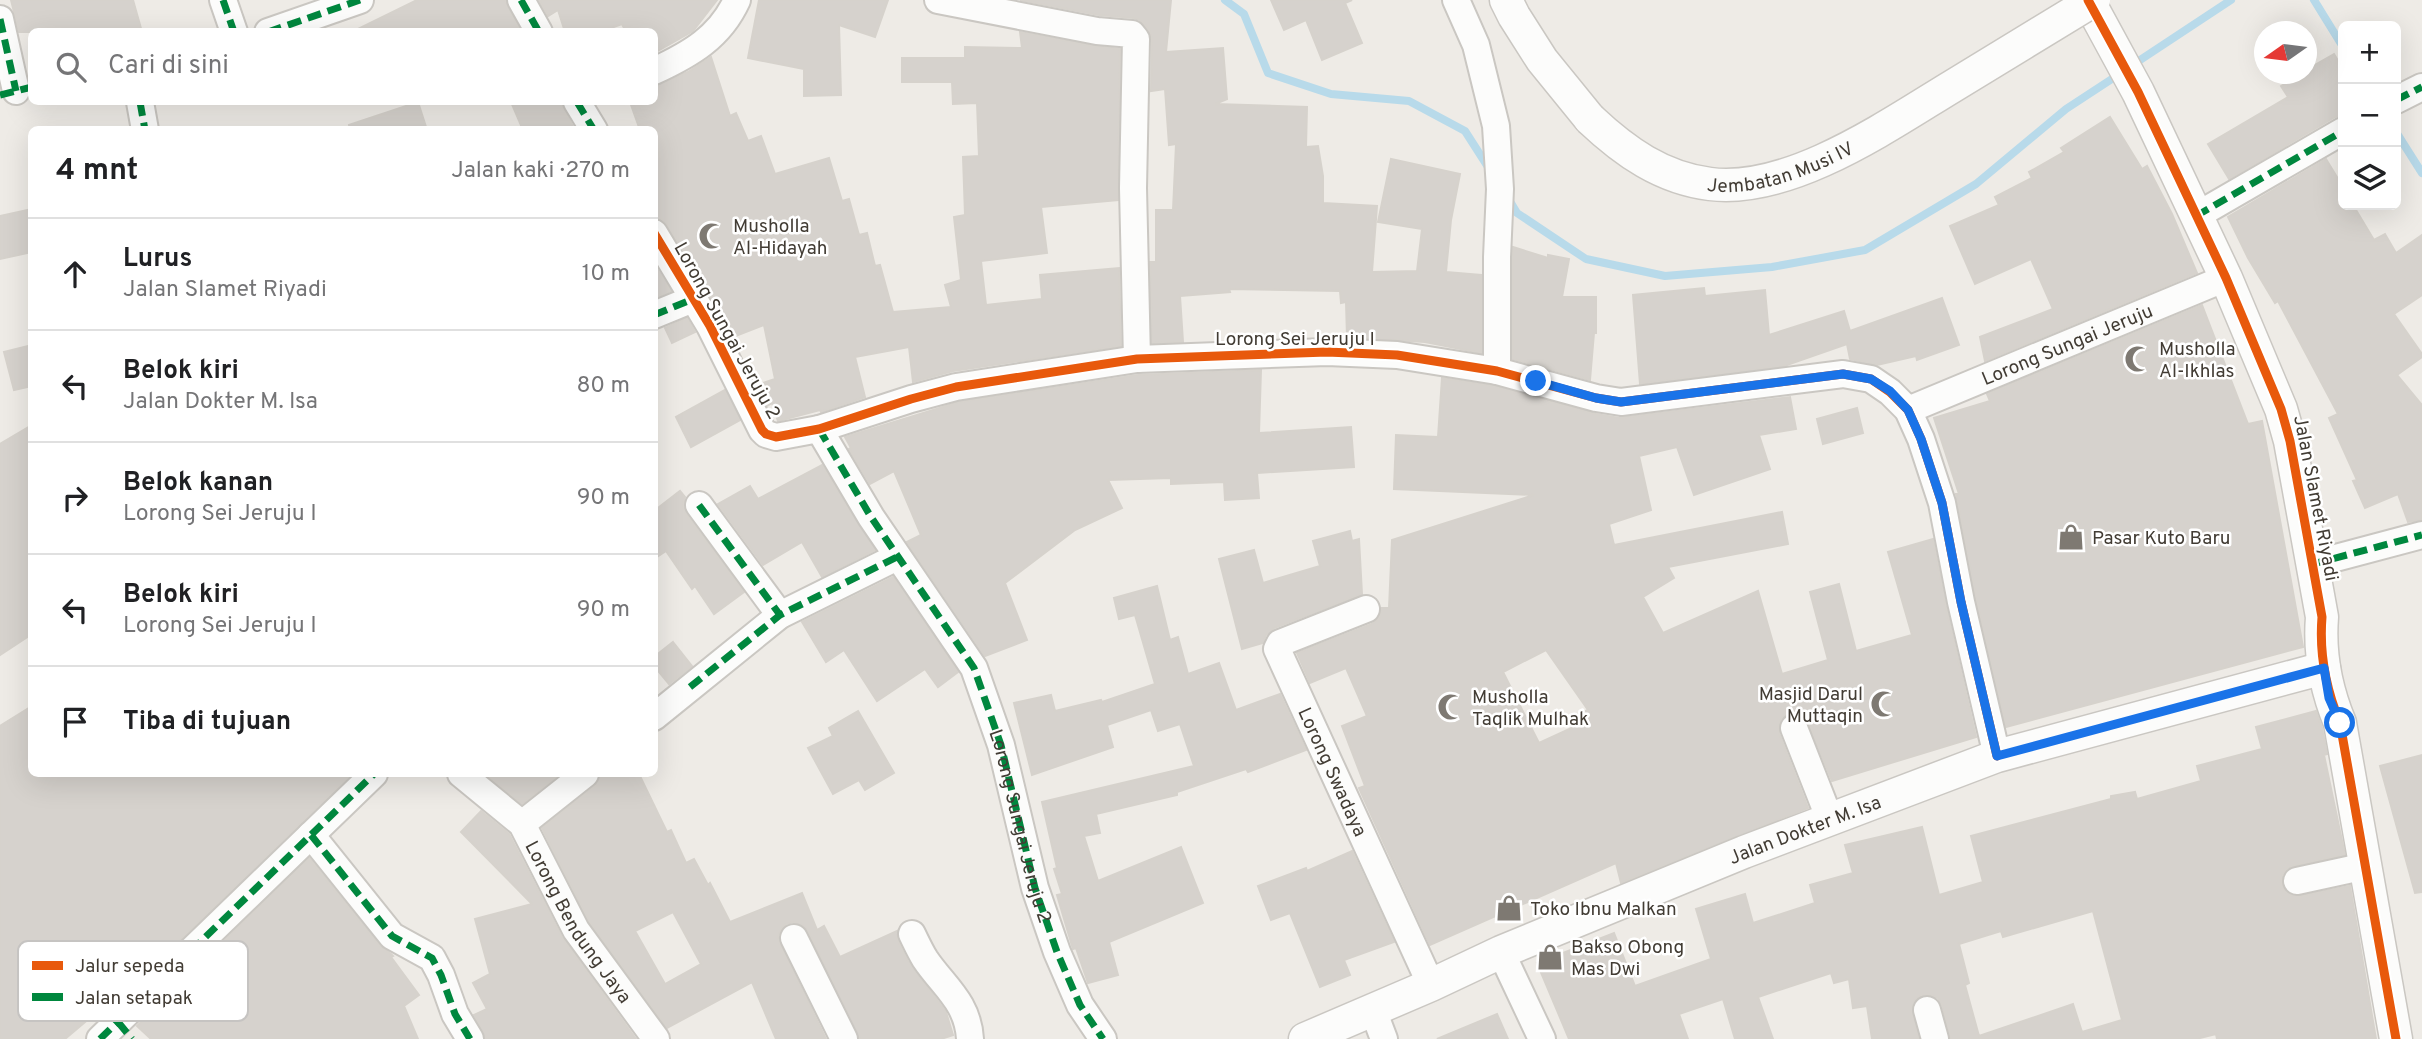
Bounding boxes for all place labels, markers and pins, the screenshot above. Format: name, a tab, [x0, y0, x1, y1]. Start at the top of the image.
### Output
place label: Musholla Al-Hidayah	[733, 215, 827, 261]
mosque icon: Musholla Al-Hidayah	[697, 221, 727, 251]
place label: Musholla Al-Ikhlas	[2159, 338, 2235, 384]
mosque icon: Musholla Al-Ikhlas	[2123, 344, 2153, 374]
shop icon: Pasar Kuto Baru	[2056, 522, 2086, 552]
place label: Pasar Kuto Baru	[2092, 527, 2230, 551]
place label: Masjid Darul Muttaqin	[1759, 683, 1863, 729]
place label: Musholla Taqlik Mulhak	[1472, 686, 1589, 732]
mosque icon: Masjid Darul Muttaqin	[1869, 689, 1899, 719]
mosque icon: Musholla Taqlik Mulhak	[1436, 692, 1466, 722]
shop icon: Toko Ibnu Malkan	[1494, 893, 1524, 923]
place label: Toko Ibnu Malkan	[1530, 898, 1677, 922]
place label: Bakso Obong Mas Dwi	[1571, 936, 1684, 982]
shop icon: Bakso Obong Mas Dwi	[1535, 942, 1565, 972]

